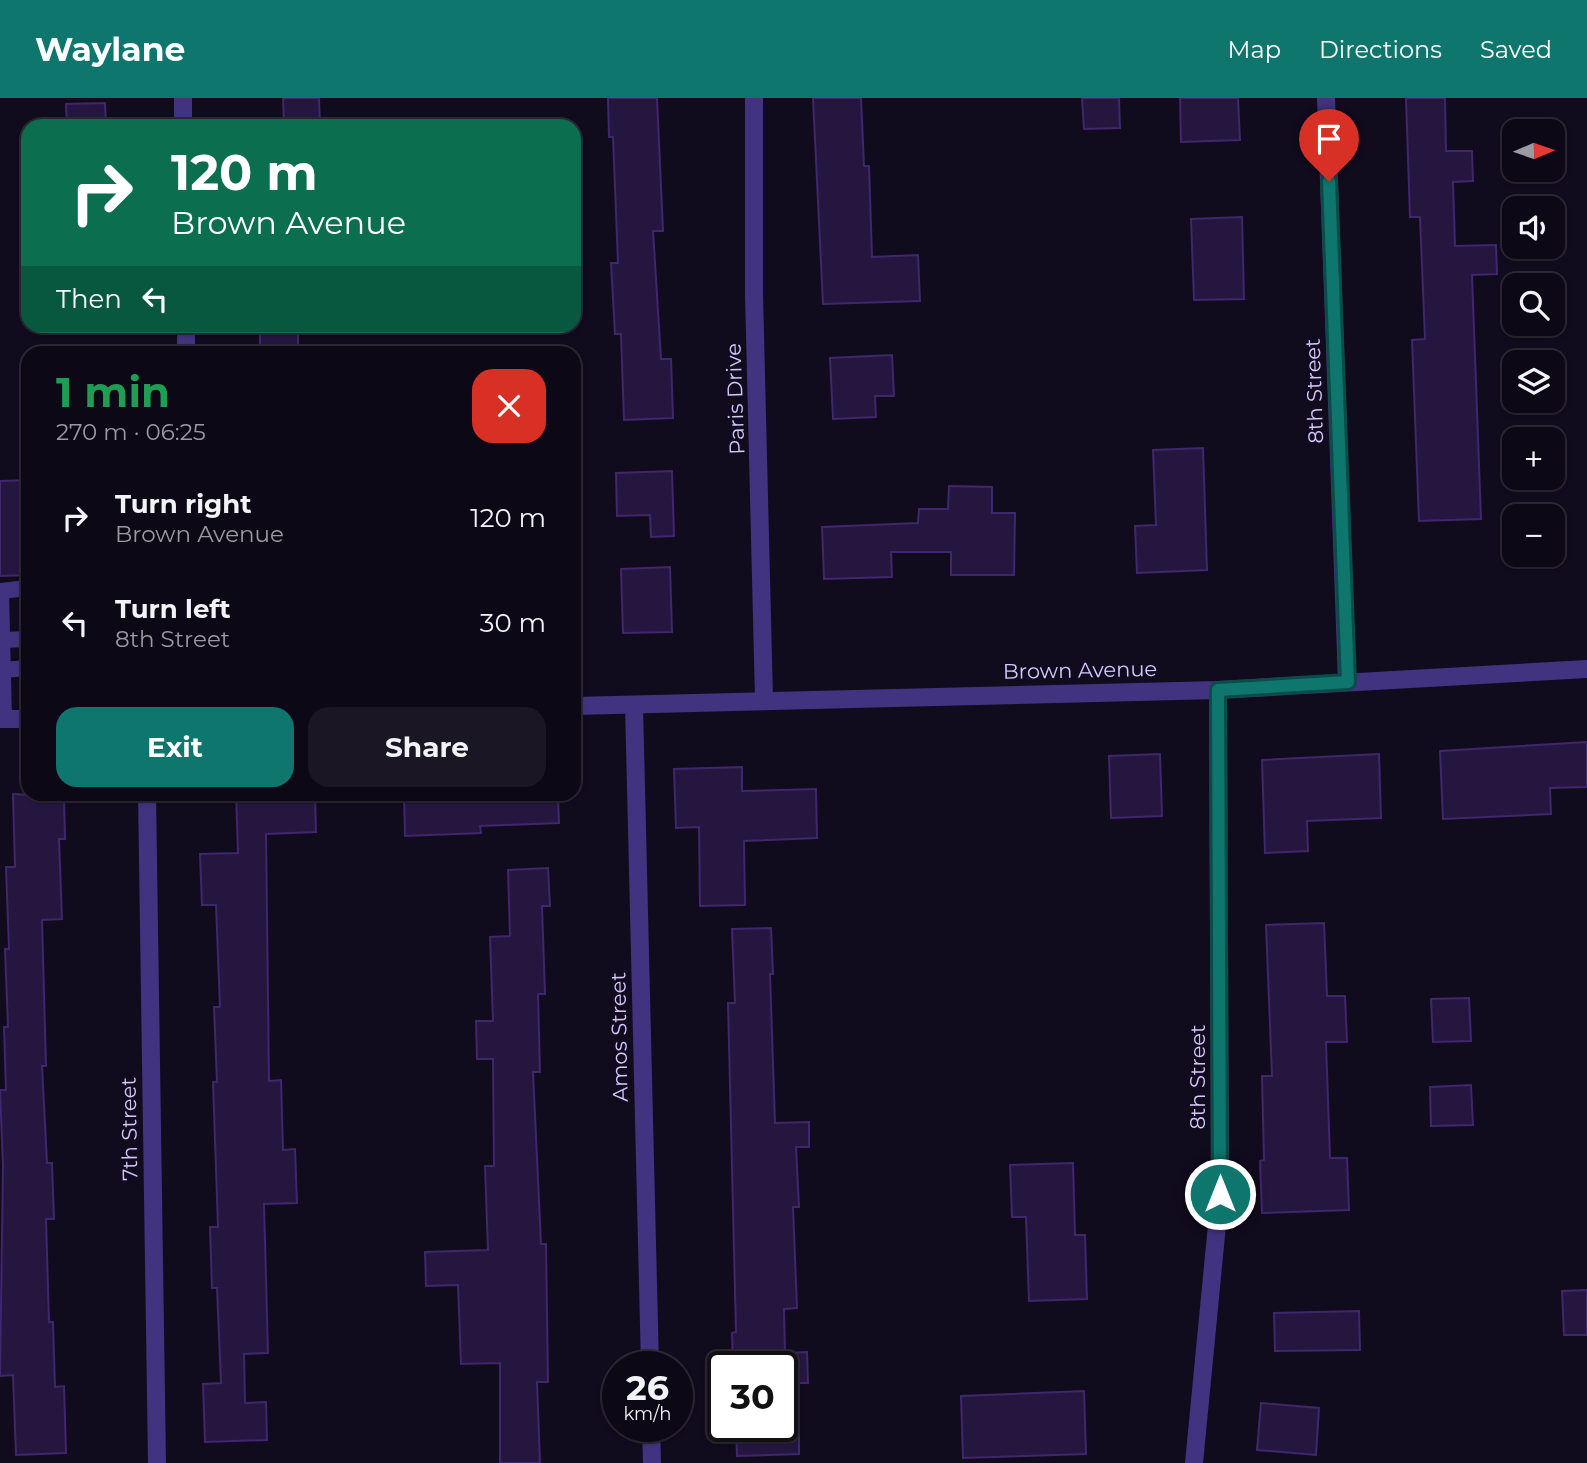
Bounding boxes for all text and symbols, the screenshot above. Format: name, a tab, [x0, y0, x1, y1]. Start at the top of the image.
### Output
text: Waylane	[35, 29, 185, 69]
text: Map	[1228, 35, 1281, 64]
text: Directions	[1319, 35, 1442, 64]
text: Saved	[1480, 35, 1552, 64]
pin	[1299, 109, 1359, 181]
north arrow	[1502, 119, 1564, 182]
map controls	[1502, 119, 1565, 567]
icon: arrive	[1310, 120, 1348, 158]
text: 120 m	[171, 143, 318, 202]
icon: right	[56, 147, 147, 238]
button: sound	[1502, 196, 1565, 259]
text: Brown Avenue	[171, 203, 406, 242]
button: search	[1502, 273, 1565, 336]
icon: left	[136, 280, 174, 318]
text: Then	[56, 283, 122, 315]
street label: 8th Street	[1300, 338, 1328, 444]
street label: Paris Drive	[721, 343, 749, 455]
button: layers	[1502, 350, 1565, 413]
text: 1 min	[56, 366, 170, 418]
button: close	[472, 369, 546, 443]
text: 270 m · 06:25	[56, 418, 206, 446]
button: +	[1502, 427, 1565, 490]
text: Turn right	[115, 488, 251, 520]
icon: right	[56, 499, 94, 537]
text: 120 m	[470, 502, 546, 534]
button: −	[1502, 504, 1565, 567]
text: Brown Avenue	[115, 520, 284, 548]
text: Turn left	[115, 593, 231, 625]
icon: left	[56, 604, 94, 642]
text: 30 m	[480, 607, 546, 639]
text: 8th Street	[115, 625, 230, 653]
street label: Brown Avenue	[1003, 656, 1157, 684]
button: Exit	[56, 707, 294, 787]
button: Share	[308, 707, 546, 787]
street label: Amos Street	[605, 972, 633, 1102]
street label: 8th Street	[1185, 1024, 1210, 1130]
street label: 7th Street	[116, 1077, 142, 1181]
position arrow	[1183, 1157, 1257, 1231]
speed limit sign: 30	[707, 1351, 798, 1442]
text: 26	[626, 1366, 669, 1409]
text: km/h	[623, 1403, 672, 1425]

